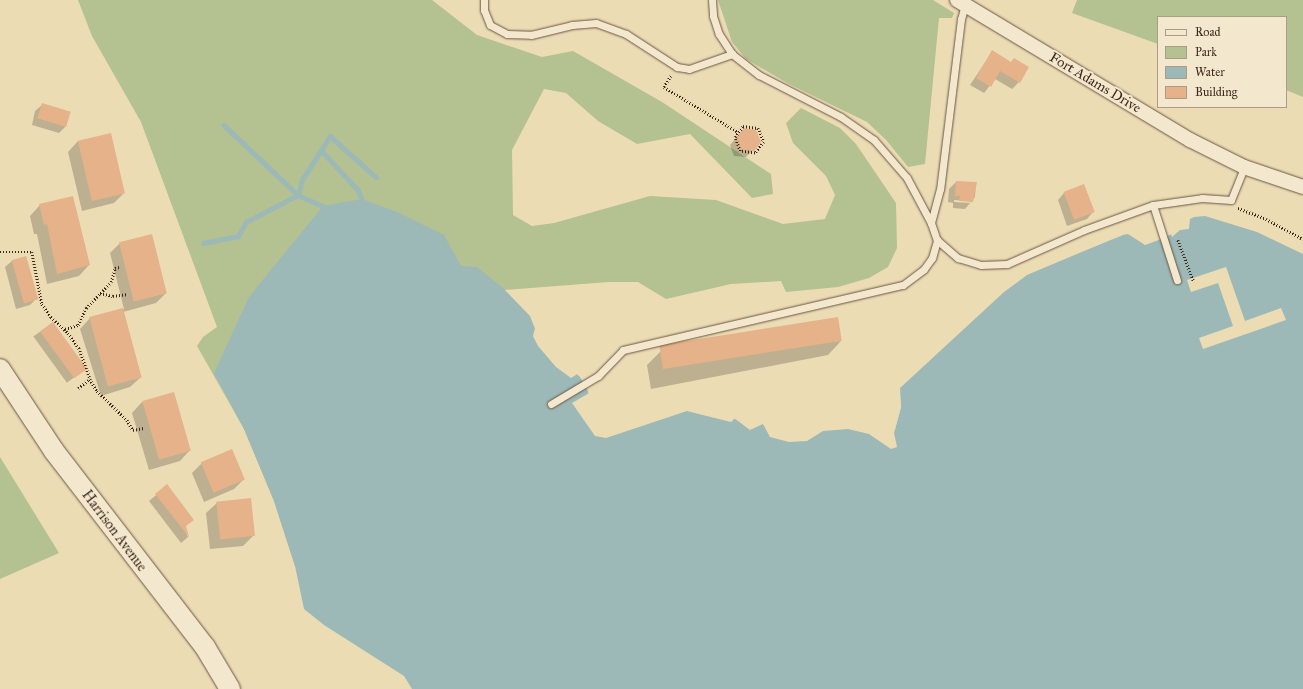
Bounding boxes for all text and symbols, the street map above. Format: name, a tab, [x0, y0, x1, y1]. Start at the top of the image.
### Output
legend	[1157, 16, 1287, 108]
text: Road	[1195, 25, 1221, 39]
text: Park	[1195, 45, 1217, 59]
street label: Fort Adams Drive	[1046, 49, 1144, 117]
text: Water	[1195, 65, 1225, 79]
text: Building	[1195, 85, 1237, 99]
street label: Harrison Avenue	[78, 487, 150, 575]

